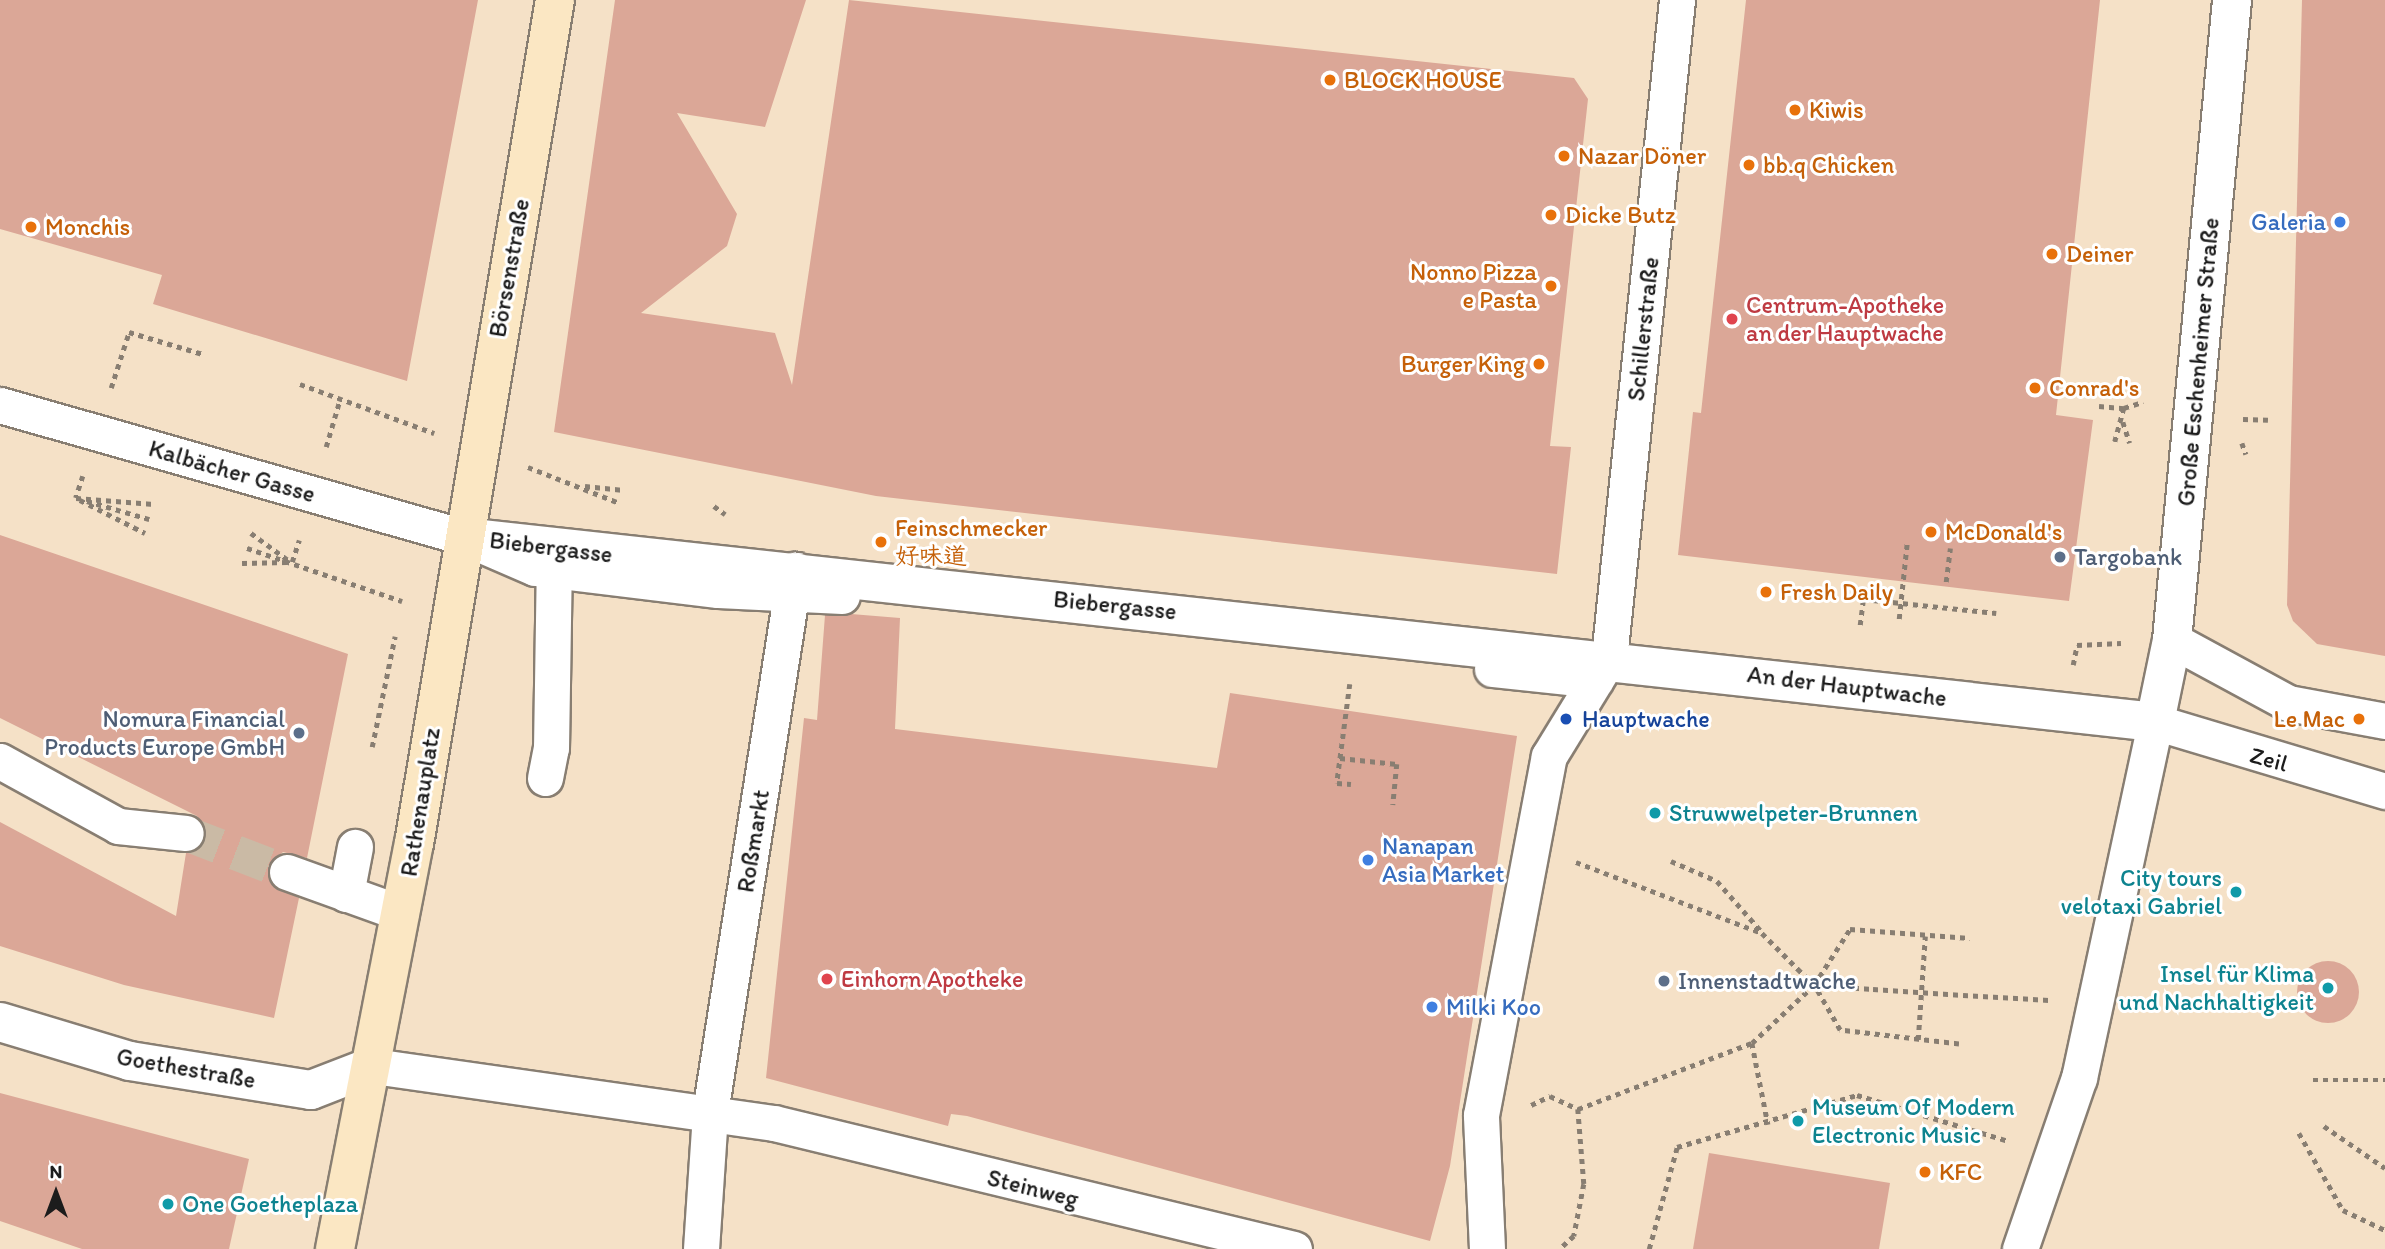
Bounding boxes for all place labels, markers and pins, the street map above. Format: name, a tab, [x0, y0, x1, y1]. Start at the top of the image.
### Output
place label: BLOCK HOUSE	[1344, 66, 1502, 94]
marker: BLOCK HOUSE	[1322, 72, 1338, 88]
place label: Kiwis	[1809, 96, 1864, 124]
marker: Kiwis	[1787, 102, 1803, 118]
place label: Nazar Döner	[1578, 142, 1706, 170]
marker: Nazar Döner	[1556, 148, 1572, 164]
place label: bb.q Chicken	[1763, 151, 1894, 179]
marker: bb.q Chicken	[1741, 157, 1757, 173]
place label: Dicke Butz	[1565, 201, 1676, 229]
marker: Dicke Butz	[1543, 207, 1559, 223]
place label: Galeria	[2251, 208, 2326, 236]
place label: Monchis	[45, 213, 130, 241]
marker: Galeria	[2332, 214, 2348, 230]
marker: Monchis	[23, 219, 39, 235]
place label: Deiner	[2066, 240, 2134, 268]
marker: Deiner	[2044, 246, 2060, 262]
place label: Nonno Pizza e Pasta	[1411, 258, 1537, 314]
marker: Nonno Pizza e Pasta	[1543, 278, 1559, 294]
place label: Centrum-Apotheke an der Hauptwache	[1746, 291, 1944, 347]
marker: Centrum-Apotheke an der Hauptwache	[1724, 311, 1740, 327]
place label: Burger King	[1401, 350, 1525, 378]
marker: Burger King	[1531, 356, 1547, 372]
place label: Conrad's	[2049, 374, 2139, 402]
marker: Conrad's	[2027, 380, 2043, 396]
place label: Feinschmecker 好味道	[895, 514, 1047, 570]
place label: McDonald's	[1945, 518, 2062, 546]
marker: McDonald's	[1923, 524, 1939, 540]
marker: Feinschmecker 好味道	[873, 534, 889, 550]
place label: Targobank	[2074, 543, 2182, 571]
marker: Targobank	[2052, 549, 2068, 565]
place label: Fresh Daily	[1780, 578, 1895, 606]
marker: Fresh Daily	[1758, 584, 1774, 600]
place label: Nomura Financial Products Europe GmbH	[44, 705, 285, 761]
place label: Hauptwache	[1582, 705, 1710, 733]
place label: Le Mac	[2273, 705, 2345, 733]
marker: Hauptwache	[1556, 709, 1576, 729]
marker: Le Mac	[2351, 711, 2367, 727]
marker: Nomura Financial Products Europe GmbH	[291, 725, 307, 741]
place label: Struwwelpeter-Brunnen	[1669, 799, 1918, 827]
marker: Struwwelpeter-Brunnen	[1647, 805, 1663, 821]
place label: Nanapan Asia Market	[1382, 832, 1505, 888]
marker: Nanapan Asia Market	[1360, 852, 1376, 868]
place label: City tours velotaxi Gabriel	[2060, 864, 2222, 920]
marker: City tours velotaxi Gabriel	[2228, 884, 2244, 900]
place label: Insel für Klima und Nachhaltigkeit	[2119, 960, 2314, 1016]
place label: Einhorn Apotheke	[841, 965, 1024, 993]
place label: Innenstadtwache	[1678, 967, 1856, 995]
marker: Einhorn Apotheke	[819, 971, 835, 987]
marker: Innenstadtwache	[1656, 973, 1672, 989]
marker: Insel für Klima und Nachhaltigkeit	[2320, 980, 2336, 996]
place label: Milki Koo	[1446, 993, 1541, 1021]
marker: Milki Koo	[1424, 999, 1440, 1015]
place label: Museum Of Modern Electronic Music	[1812, 1093, 2015, 1149]
marker: Museum Of Modern Electronic Music	[1790, 1113, 1806, 1129]
place label: KFC	[1939, 1158, 1982, 1186]
marker: KFC	[1917, 1164, 1933, 1180]
place label: One Goetheplaza	[182, 1190, 358, 1218]
marker: One Goetheplaza	[160, 1196, 176, 1212]

